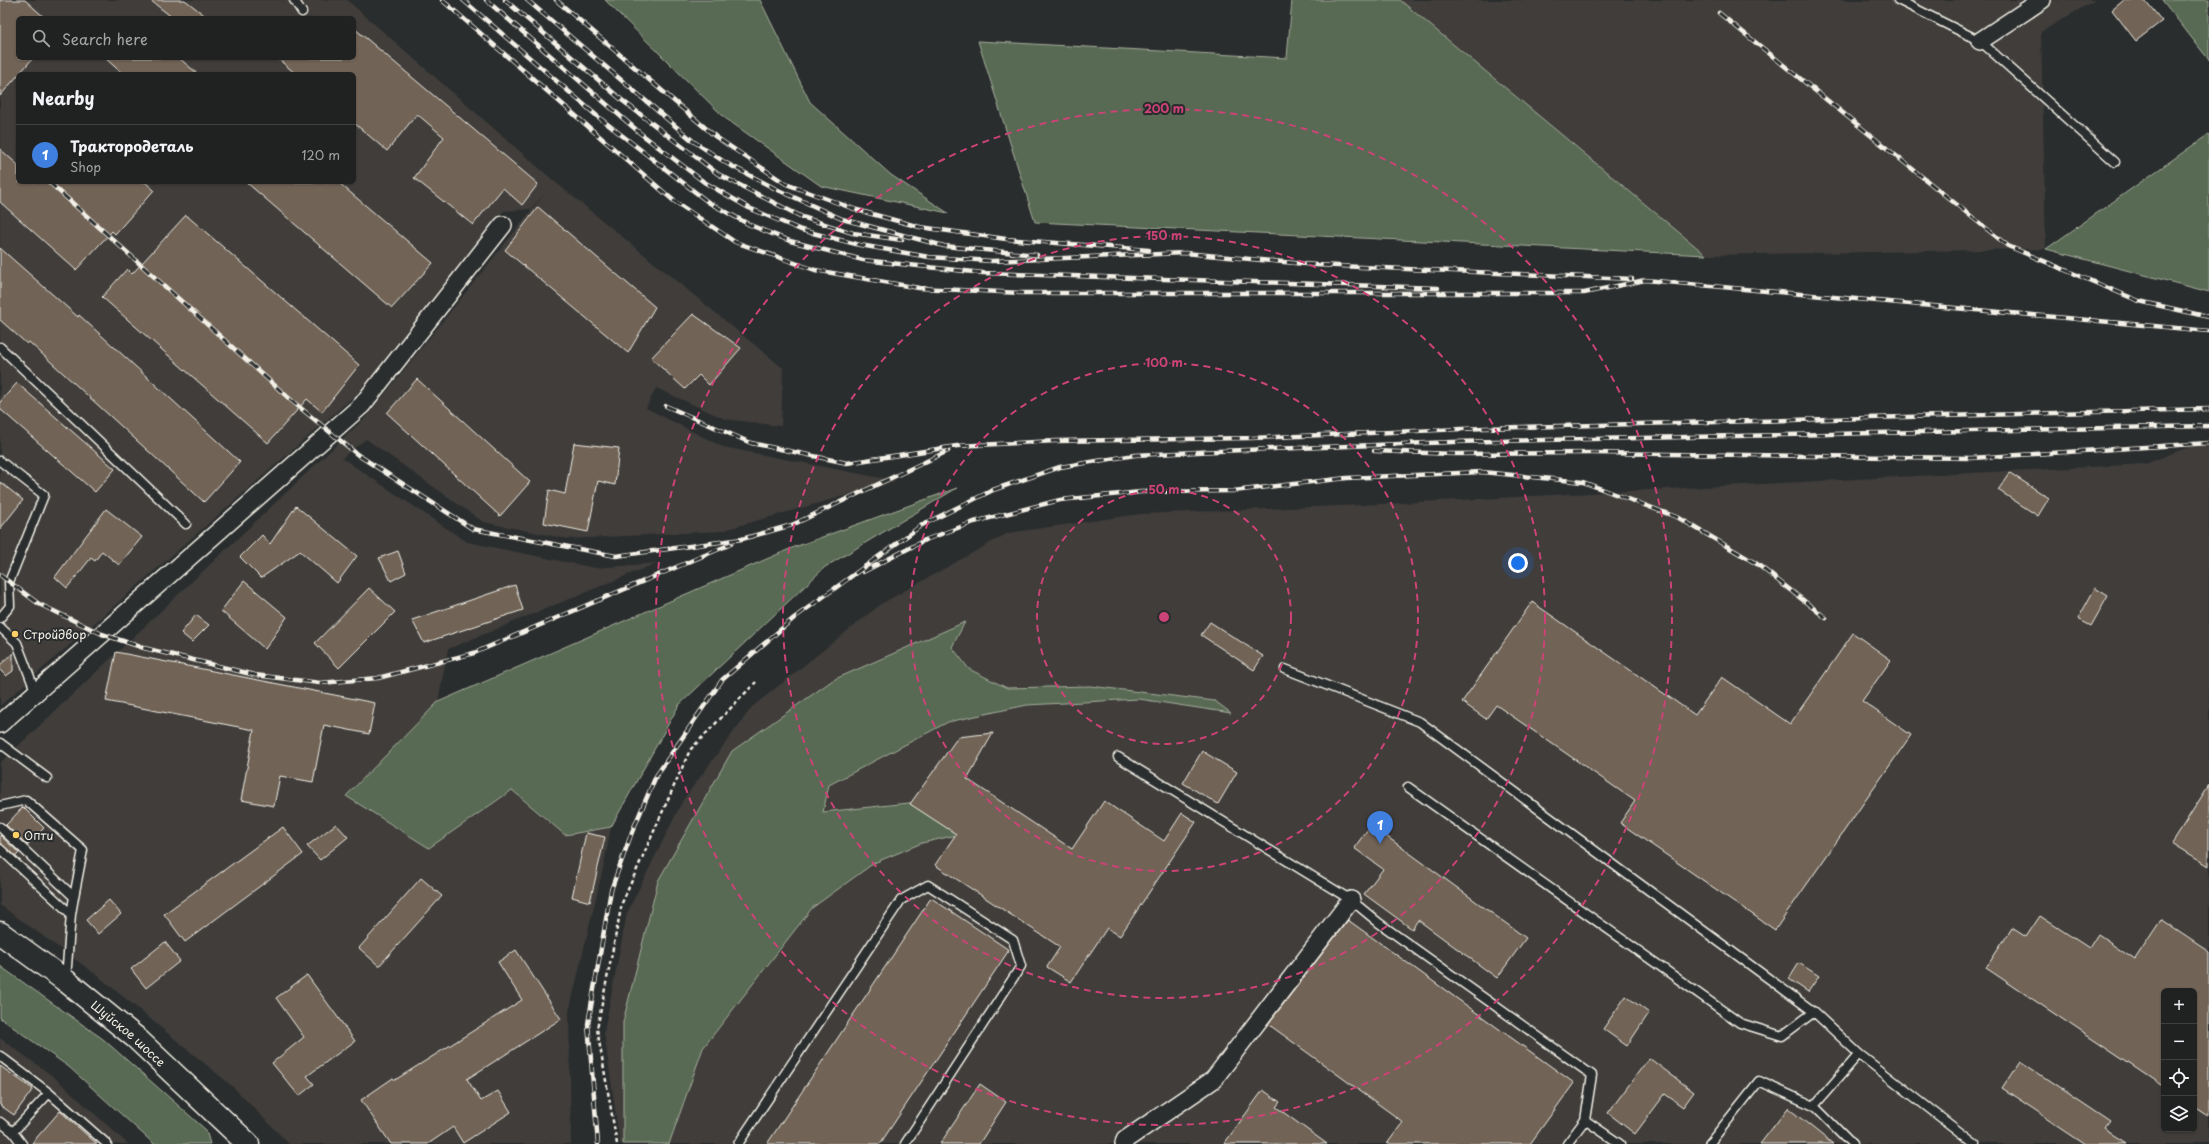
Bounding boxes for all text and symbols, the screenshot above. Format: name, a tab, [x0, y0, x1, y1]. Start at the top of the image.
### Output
search box	[16, 16, 356, 60]
icon: search	[30, 27, 52, 49]
text: Search here	[62, 27, 148, 50]
text: Nearby	[32, 85, 94, 111]
text: 200 m	[1144, 99, 1184, 117]
text: Трактородеталь	[70, 134, 194, 157]
text: 1	[42, 145, 48, 164]
text: 120 m	[301, 145, 340, 164]
text: Shop	[70, 157, 101, 176]
text: 150 m	[1146, 226, 1182, 244]
text: 100 m	[1145, 353, 1183, 371]
text: 50 m	[1148, 480, 1180, 498]
your location	[1508, 553, 1528, 573]
centre of rings	[1157, 610, 1171, 624]
place label: Стройдвор	[23, 625, 86, 643]
marker: Стройдвор	[10, 629, 20, 639]
pin: 1	[1367, 811, 1393, 844]
place label: Опти	[24, 826, 54, 844]
marker: Опти	[11, 830, 21, 840]
map controls	[2161, 988, 2197, 1132]
button: +	[2161, 988, 2197, 1024]
street label: Шуйское шоссе	[87, 996, 170, 1071]
button: −	[2161, 1024, 2197, 1060]
button: locate	[2161, 1060, 2197, 1096]
button: layers	[2161, 1096, 2197, 1132]

